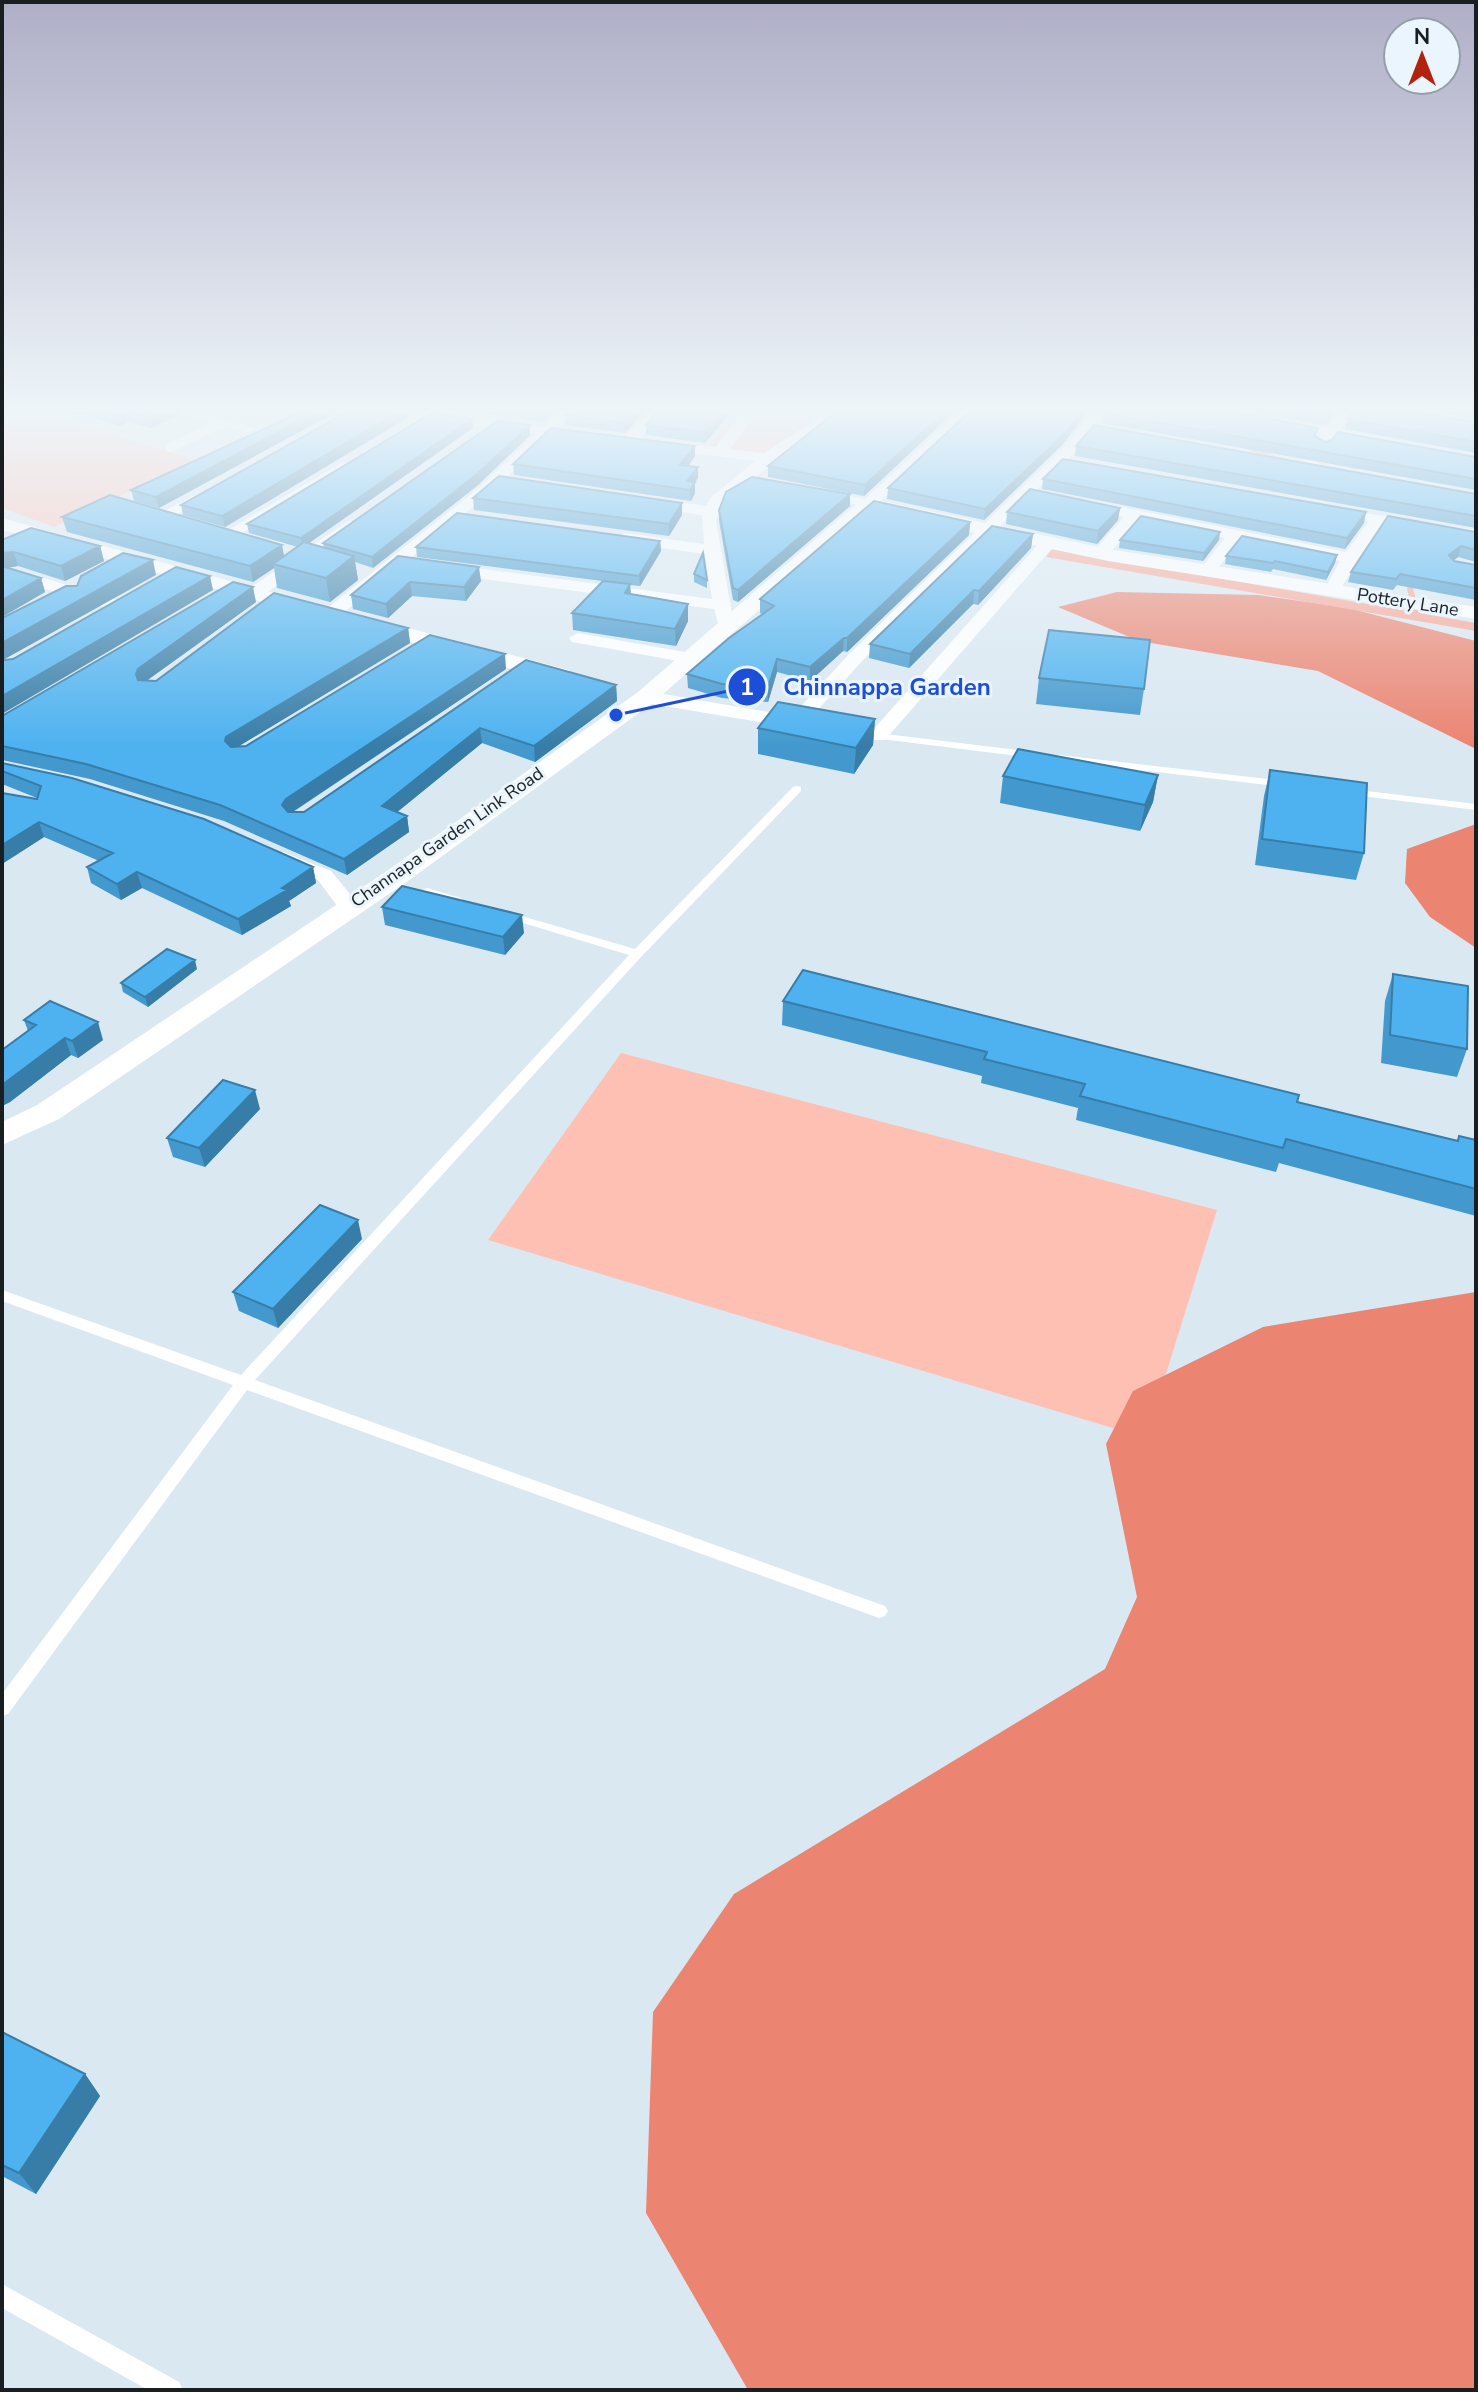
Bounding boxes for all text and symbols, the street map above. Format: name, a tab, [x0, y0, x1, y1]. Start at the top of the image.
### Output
north arrow	[1382, 16, 1462, 96]
text: N	[1414, 22, 1430, 52]
street label: Pottery Lane	[1355, 582, 1461, 622]
callout: Chinnappa Garden	[727, 663, 1006, 711]
text: 1	[740, 671, 754, 703]
text: Chinnappa Garden	[783, 671, 991, 703]
street label: Channapa Garden Link Road	[346, 761, 548, 913]

